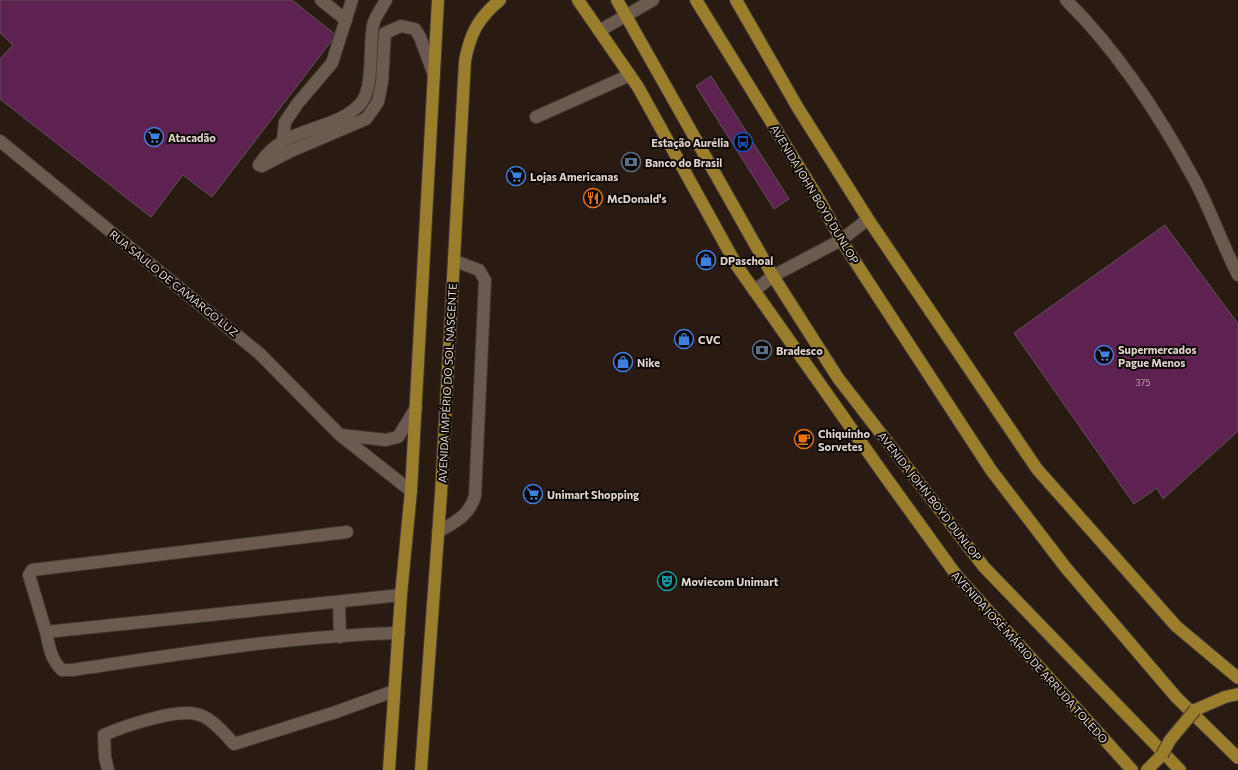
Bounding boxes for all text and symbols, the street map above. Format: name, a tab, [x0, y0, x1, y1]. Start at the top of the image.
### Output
street label: AVENIDA JOHN BOYD DUNLOP	[767, 122, 862, 267]
supermarket icon: Atacadão	[143, 126, 165, 148]
place label: Atacadão	[168, 131, 216, 144]
bus stop icon: Estação Aurélia	[732, 131, 754, 153]
place label: Estação Aurélia	[651, 136, 729, 149]
bank icon: Banco do Brasil	[620, 151, 642, 173]
place label: Banco do Brasil	[645, 156, 722, 169]
supermarket icon: Lojas Americanas	[505, 165, 527, 187]
place label: Lojas Americanas	[530, 170, 618, 183]
restaurant icon: McDonald's	[582, 187, 604, 209]
place label: McDonald's	[607, 192, 667, 205]
street label: RUA SAULO DE CAMARGO LUZ	[107, 227, 241, 339]
shop icon: DPaschoal	[695, 249, 717, 271]
place label: DPaschoal	[720, 254, 773, 267]
street label: AVENIDA IMPÉRIO DO SOL NASCENTE	[434, 283, 459, 483]
shop icon: CVC	[673, 328, 695, 350]
place label: CVC	[698, 333, 721, 346]
bank icon: Bradesco	[751, 339, 773, 361]
place label: Supermercados Pague Menos	[1118, 343, 1197, 369]
place label: Bradesco	[776, 344, 823, 357]
supermarket icon: Supermercados Pague Menos	[1093, 344, 1115, 366]
shop icon: Nike	[612, 351, 634, 373]
place label: Nike	[637, 356, 660, 369]
house number: 375	[1136, 377, 1151, 388]
place label: Chiquinho Sorvetes	[818, 427, 870, 453]
cafe icon: Chiquinho Sorvetes	[793, 428, 815, 450]
street label: AVENIDA JOHN BOYD DUNLOP	[875, 429, 984, 564]
supermarket icon: Unimart Shopping	[522, 483, 544, 505]
place label: Unimart Shopping	[547, 488, 639, 501]
street label: AVENIDA JOSÉ MÁRIO DE ARRUDA TOLEDO	[949, 568, 1111, 746]
theatre icon: Moviecom Unimart	[656, 570, 678, 592]
place label: Moviecom Unimart	[681, 575, 779, 588]

